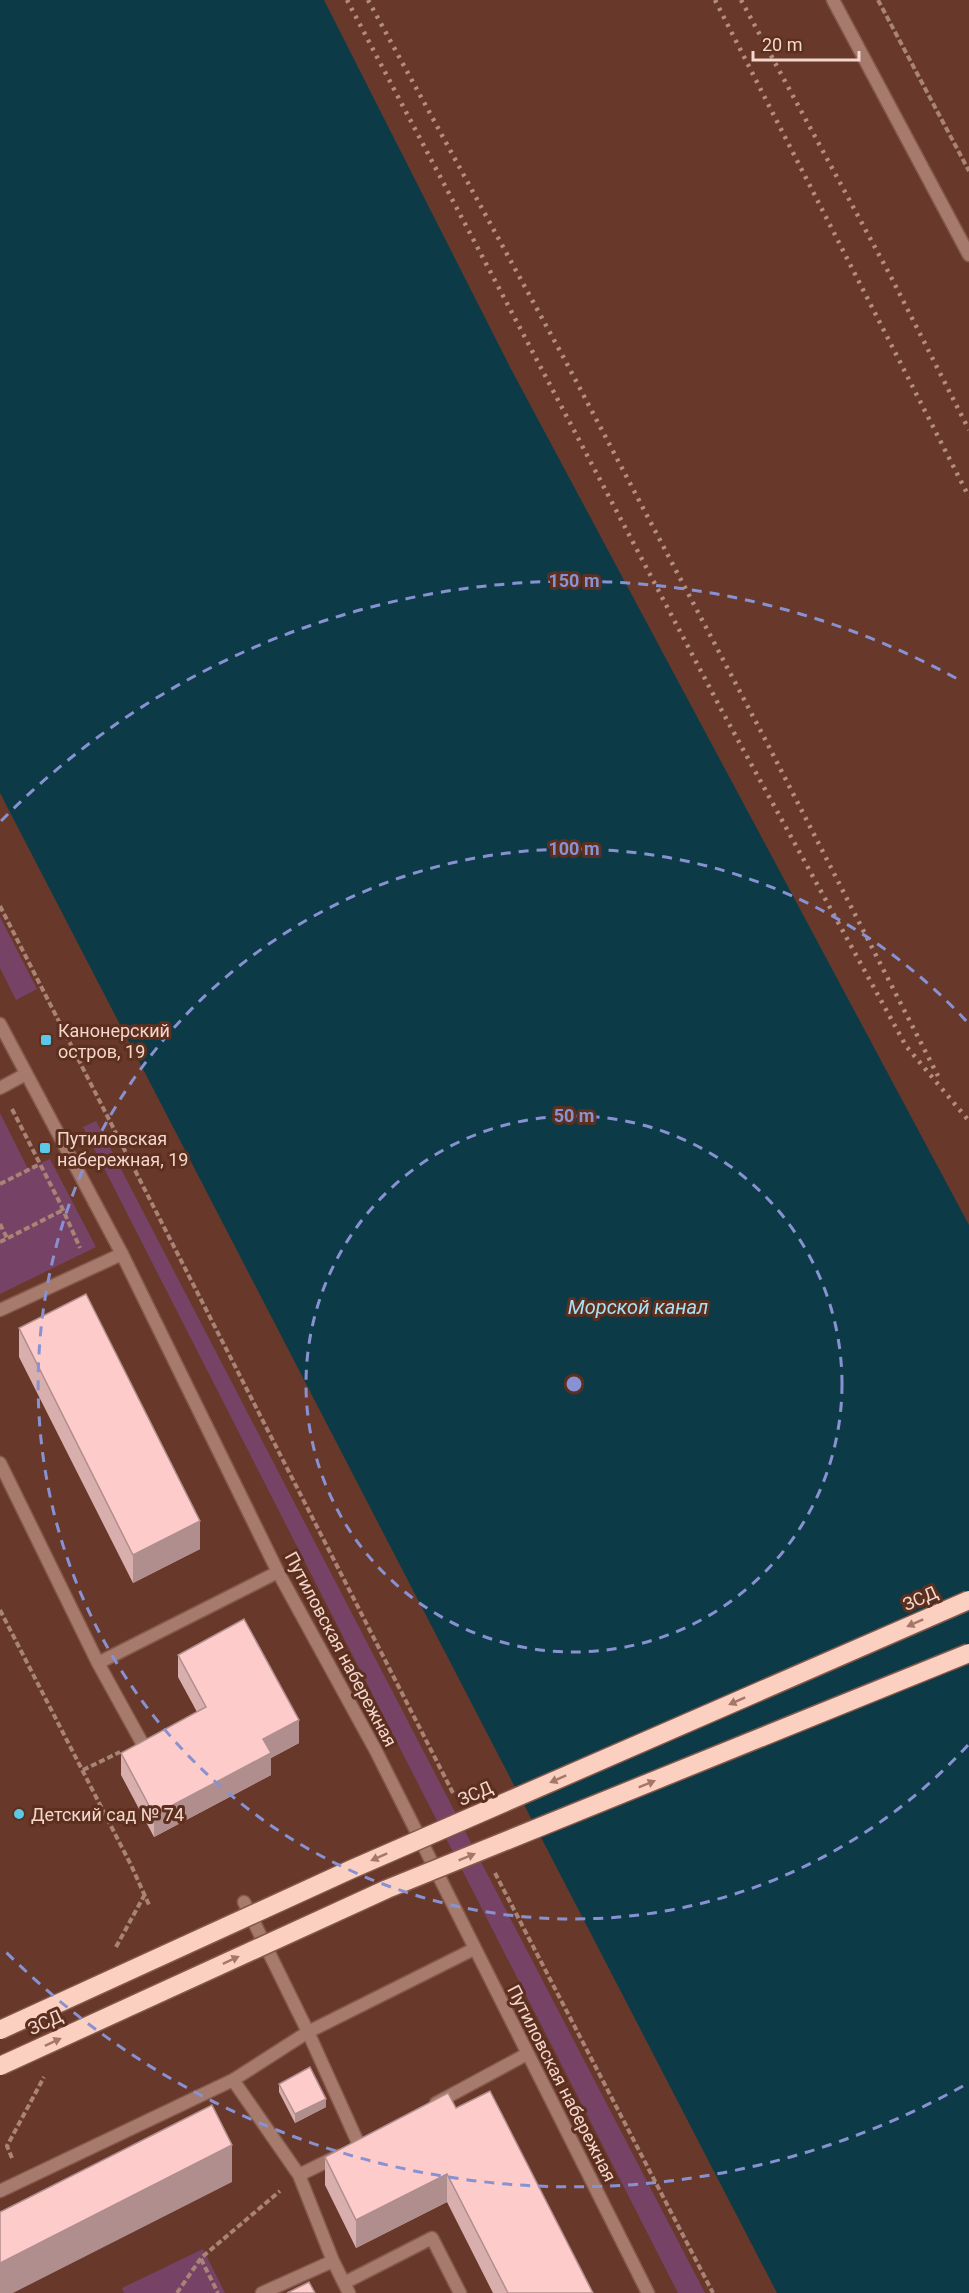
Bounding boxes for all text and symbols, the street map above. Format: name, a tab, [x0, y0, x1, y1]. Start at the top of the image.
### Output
scale bar	[753, 24, 860, 62]
text: 20 m	[762, 34, 802, 55]
text: 150 m	[548, 570, 600, 591]
text: 100 m	[548, 838, 600, 859]
place label: Канонерский остров, 19	[58, 1020, 170, 1062]
marker: Канонерский остров, 19	[39, 1033, 53, 1047]
text: 50 m	[554, 1105, 594, 1126]
place label: Путиловская набережная, 19	[57, 1128, 188, 1170]
marker: Путиловская набережная, 19	[38, 1141, 52, 1155]
water label: Морской канал	[568, 1295, 708, 1319]
centre of rings	[564, 1374, 584, 1394]
street label: Путиловская набережная	[281, 1548, 401, 1750]
street label: ЗСД	[899, 1581, 941, 1615]
one-way arrow	[906, 1618, 924, 1628]
one-way arrow	[727, 1696, 745, 1706]
one-way arrow	[549, 1775, 567, 1785]
street label: ЗСД	[454, 1776, 496, 1810]
one-way arrow	[639, 1778, 657, 1788]
place label: Детский сад № 74	[31, 1804, 184, 1825]
marker: Детский сад № 74	[12, 1807, 26, 1821]
one-way arrow	[458, 1852, 476, 1862]
one-way arrow	[371, 1853, 388, 1862]
one-way arrow	[222, 1956, 239, 1965]
street label: Путиловская набережная	[503, 1981, 621, 2185]
street label: ЗСД	[24, 2005, 66, 2039]
one-way arrow	[45, 2037, 62, 2046]

